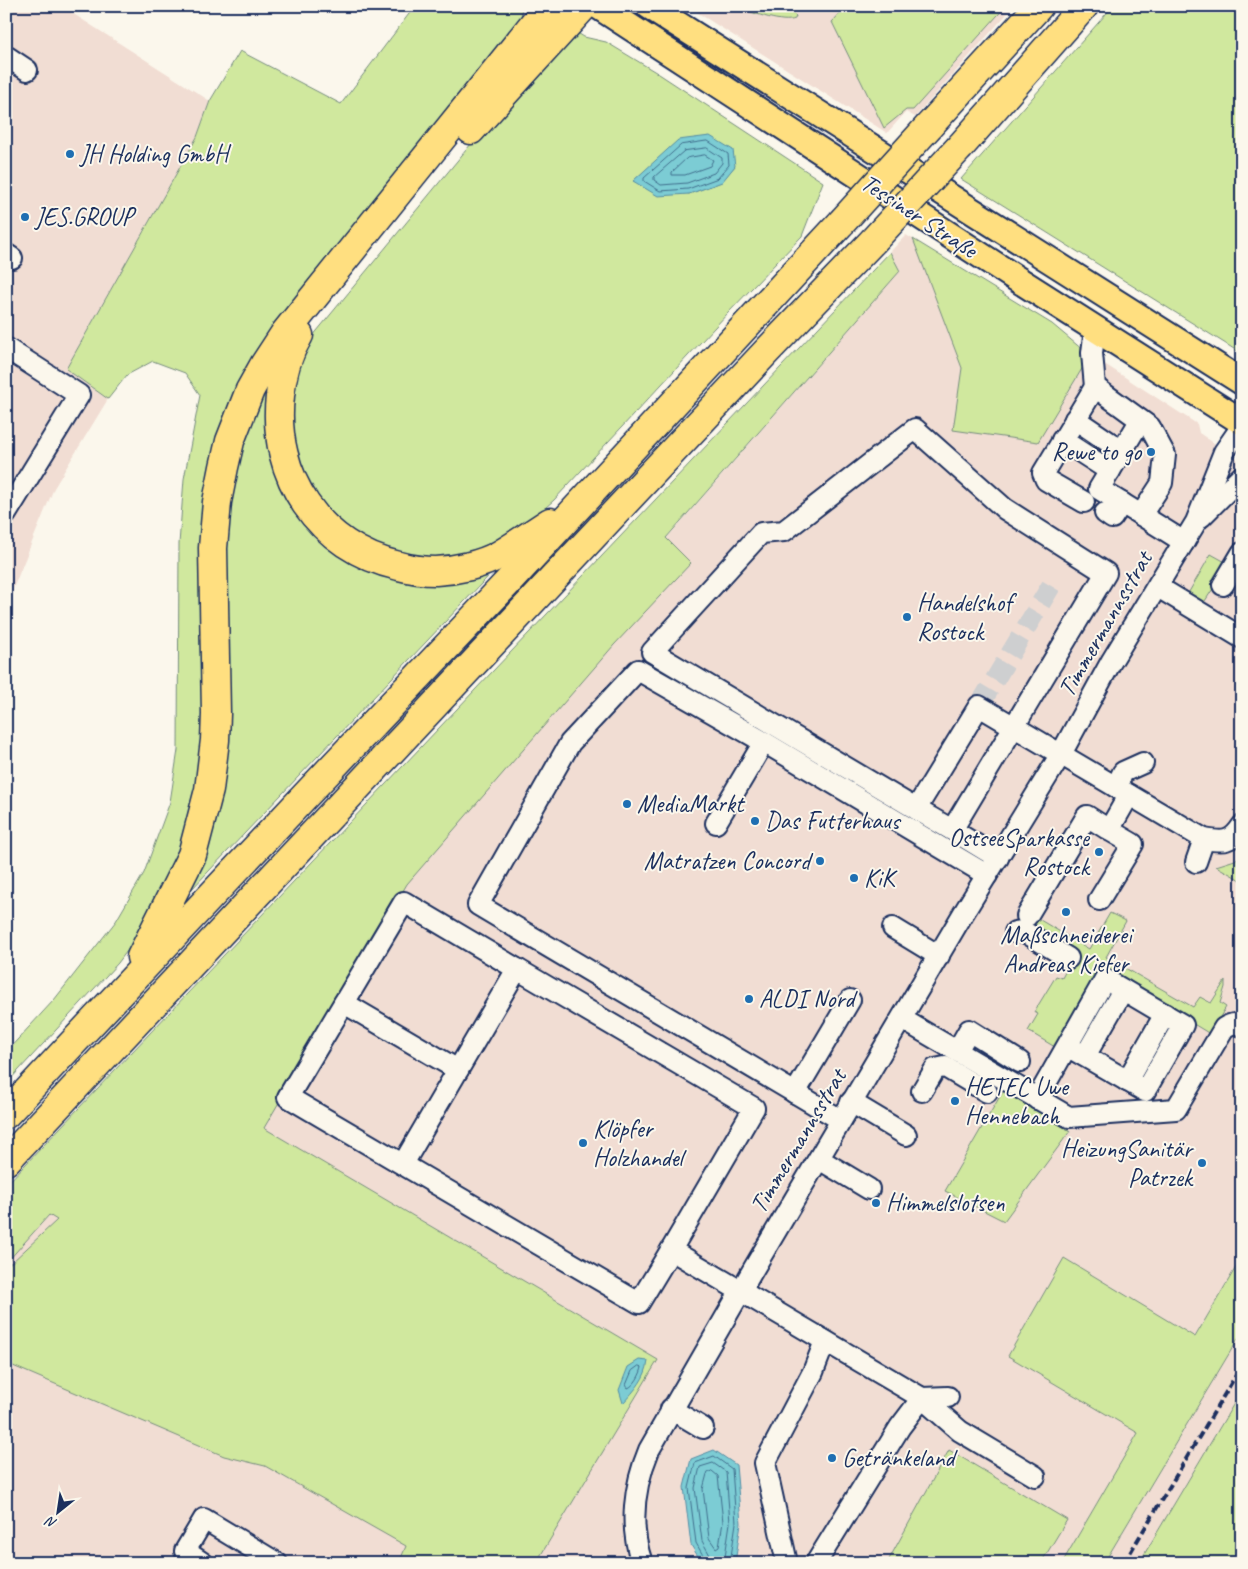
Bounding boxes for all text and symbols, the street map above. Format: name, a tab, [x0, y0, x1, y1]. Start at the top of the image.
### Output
place label: JH Holding GmbH	[79, 138, 232, 170]
marker: JH Holding GmbH	[64, 148, 76, 160]
street label: Tessiner Straße	[855, 167, 985, 266]
place label: JES.GROUP	[34, 201, 137, 233]
marker: JES.GROUP	[19, 211, 31, 223]
place label: Rewe to go	[1052, 436, 1142, 468]
marker: Rewe to go	[1145, 446, 1157, 458]
street label: Timmermannsstrat	[1050, 543, 1161, 702]
place label: Handelshof Rostock	[917, 587, 1017, 648]
marker: Handelshof Rostock	[901, 611, 913, 623]
place label: MediaMarkt	[637, 788, 746, 820]
marker: MediaMarkt	[621, 798, 633, 810]
place label: Das Futterhaus	[765, 805, 902, 837]
marker: Das Futterhaus	[749, 815, 761, 827]
place label: OstseeSparkasse Rostock	[949, 822, 1091, 883]
place label: Matratzen Concord	[644, 845, 813, 877]
marker: OstseeSparkasse Rostock	[1093, 846, 1105, 858]
marker: Matratzen Concord	[814, 855, 826, 867]
place label: KiK	[864, 862, 898, 894]
marker: KiK	[848, 872, 860, 884]
marker: Maßschneiderei Andreas Kiefer	[1060, 906, 1072, 918]
place label: Maßschneiderei Andreas Kiefer	[1000, 919, 1135, 980]
place label: ALDI Nord	[759, 983, 858, 1015]
marker: ALDI Nord	[743, 993, 755, 1005]
street label: Timmermannsstrat	[742, 1061, 855, 1219]
place label: HETEC Uwe Hennebach	[965, 1071, 1070, 1132]
marker: HETEC Uwe Hennebach	[949, 1095, 961, 1107]
place label: Klöpfer Holzhandel	[593, 1113, 688, 1174]
place label: HeizungSanitär Patrzek	[1061, 1133, 1195, 1194]
marker: Klöpfer Holzhandel	[577, 1137, 589, 1149]
marker: HeizungSanitär Patrzek	[1196, 1157, 1208, 1169]
place label: Himmelslotsen	[886, 1187, 1005, 1219]
marker: Himmelslotsen	[870, 1197, 882, 1209]
place label: Getränkeland	[842, 1442, 959, 1474]
marker: Getränkeland	[826, 1452, 838, 1464]
north arrow	[32, 1486, 82, 1536]
text: N	[42, 1512, 60, 1532]

